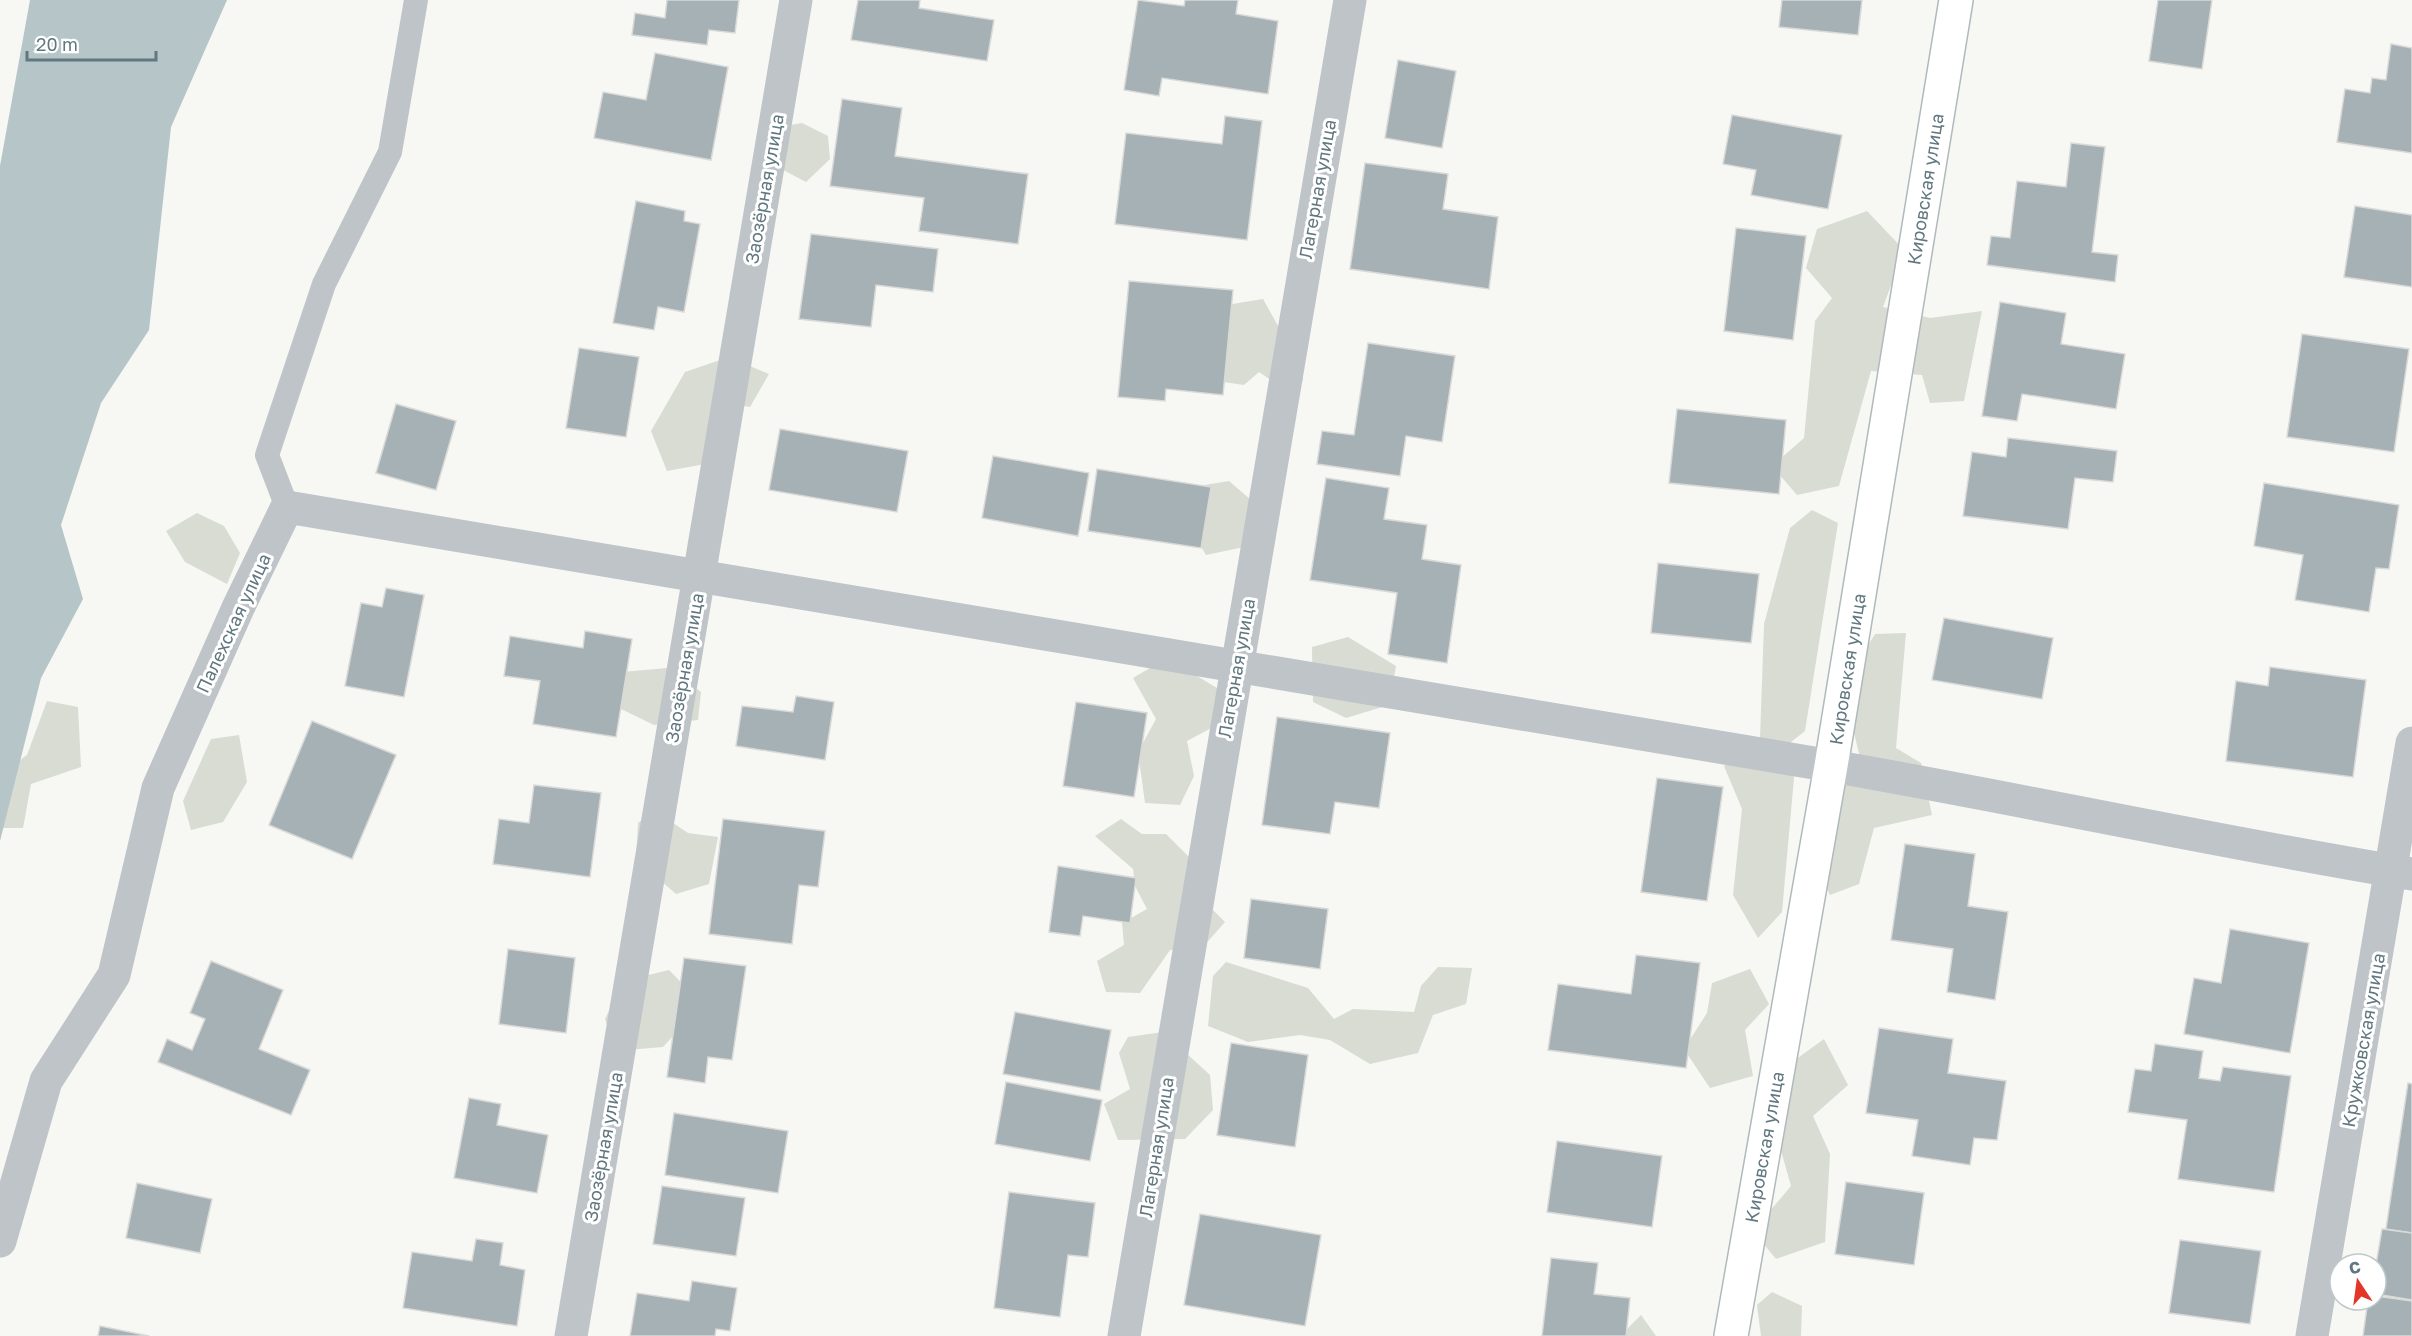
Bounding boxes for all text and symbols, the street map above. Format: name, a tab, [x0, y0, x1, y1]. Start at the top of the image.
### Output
scale bar	[27, 24, 156, 62]
text: 20 m	[36, 33, 78, 55]
street label: Заозёрная улица	[740, 112, 788, 266]
street label: Кировская улица	[1902, 112, 1948, 266]
street label: Лагерная улица	[1294, 118, 1340, 260]
street label: Палехская улица	[191, 550, 275, 696]
street label: Заозёрная улица	[660, 591, 708, 745]
street label: Кировская улица	[1824, 592, 1870, 746]
street label: Лагерная улица	[1213, 597, 1259, 739]
street label: Кружковская улица	[2337, 951, 2389, 1129]
street label: Заозёрная улица	[579, 1070, 627, 1224]
street label: Кировская улица	[1740, 1070, 1788, 1224]
street label: Лагерная улица	[1134, 1075, 1178, 1219]
north arrow	[2328, 1252, 2388, 1312]
text: С	[2347, 1256, 2362, 1278]

